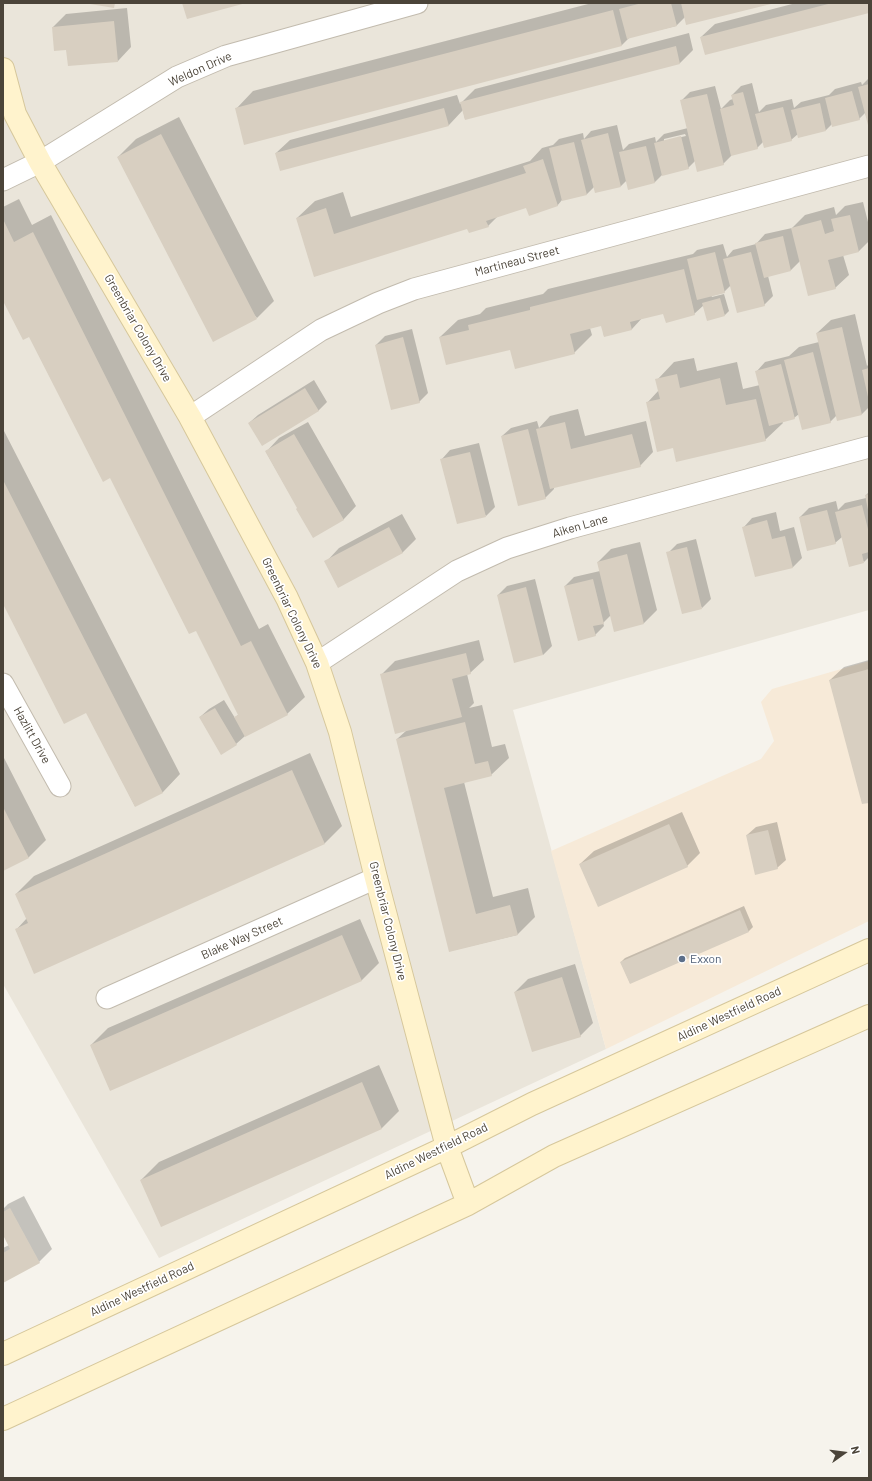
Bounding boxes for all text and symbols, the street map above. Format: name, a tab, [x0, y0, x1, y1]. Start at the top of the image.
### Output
street label: Weldon Drive	[166, 49, 234, 89]
street label: Martineau Street	[473, 243, 561, 279]
street label: Greenbriar Colony Drive	[101, 272, 175, 384]
street label: Aiken Lane	[551, 511, 609, 541]
street label: Greenbriar Colony Drive	[259, 555, 325, 671]
street label: Hazlitt Drive	[10, 704, 54, 766]
street label: Greenbriar Colony Drive	[366, 860, 410, 982]
street label: Blake Way Street	[199, 914, 285, 962]
place label: Exxon	[690, 952, 721, 966]
marker: Exxon	[677, 954, 687, 964]
street label: Aldine Westfield Road	[675, 984, 783, 1044]
street label: Aldine Westfield Road	[382, 1120, 490, 1182]
street label: Aldine Westfield Road	[88, 1259, 196, 1319]
north arrow	[824, 1433, 864, 1473]
text: N	[849, 1445, 863, 1455]

